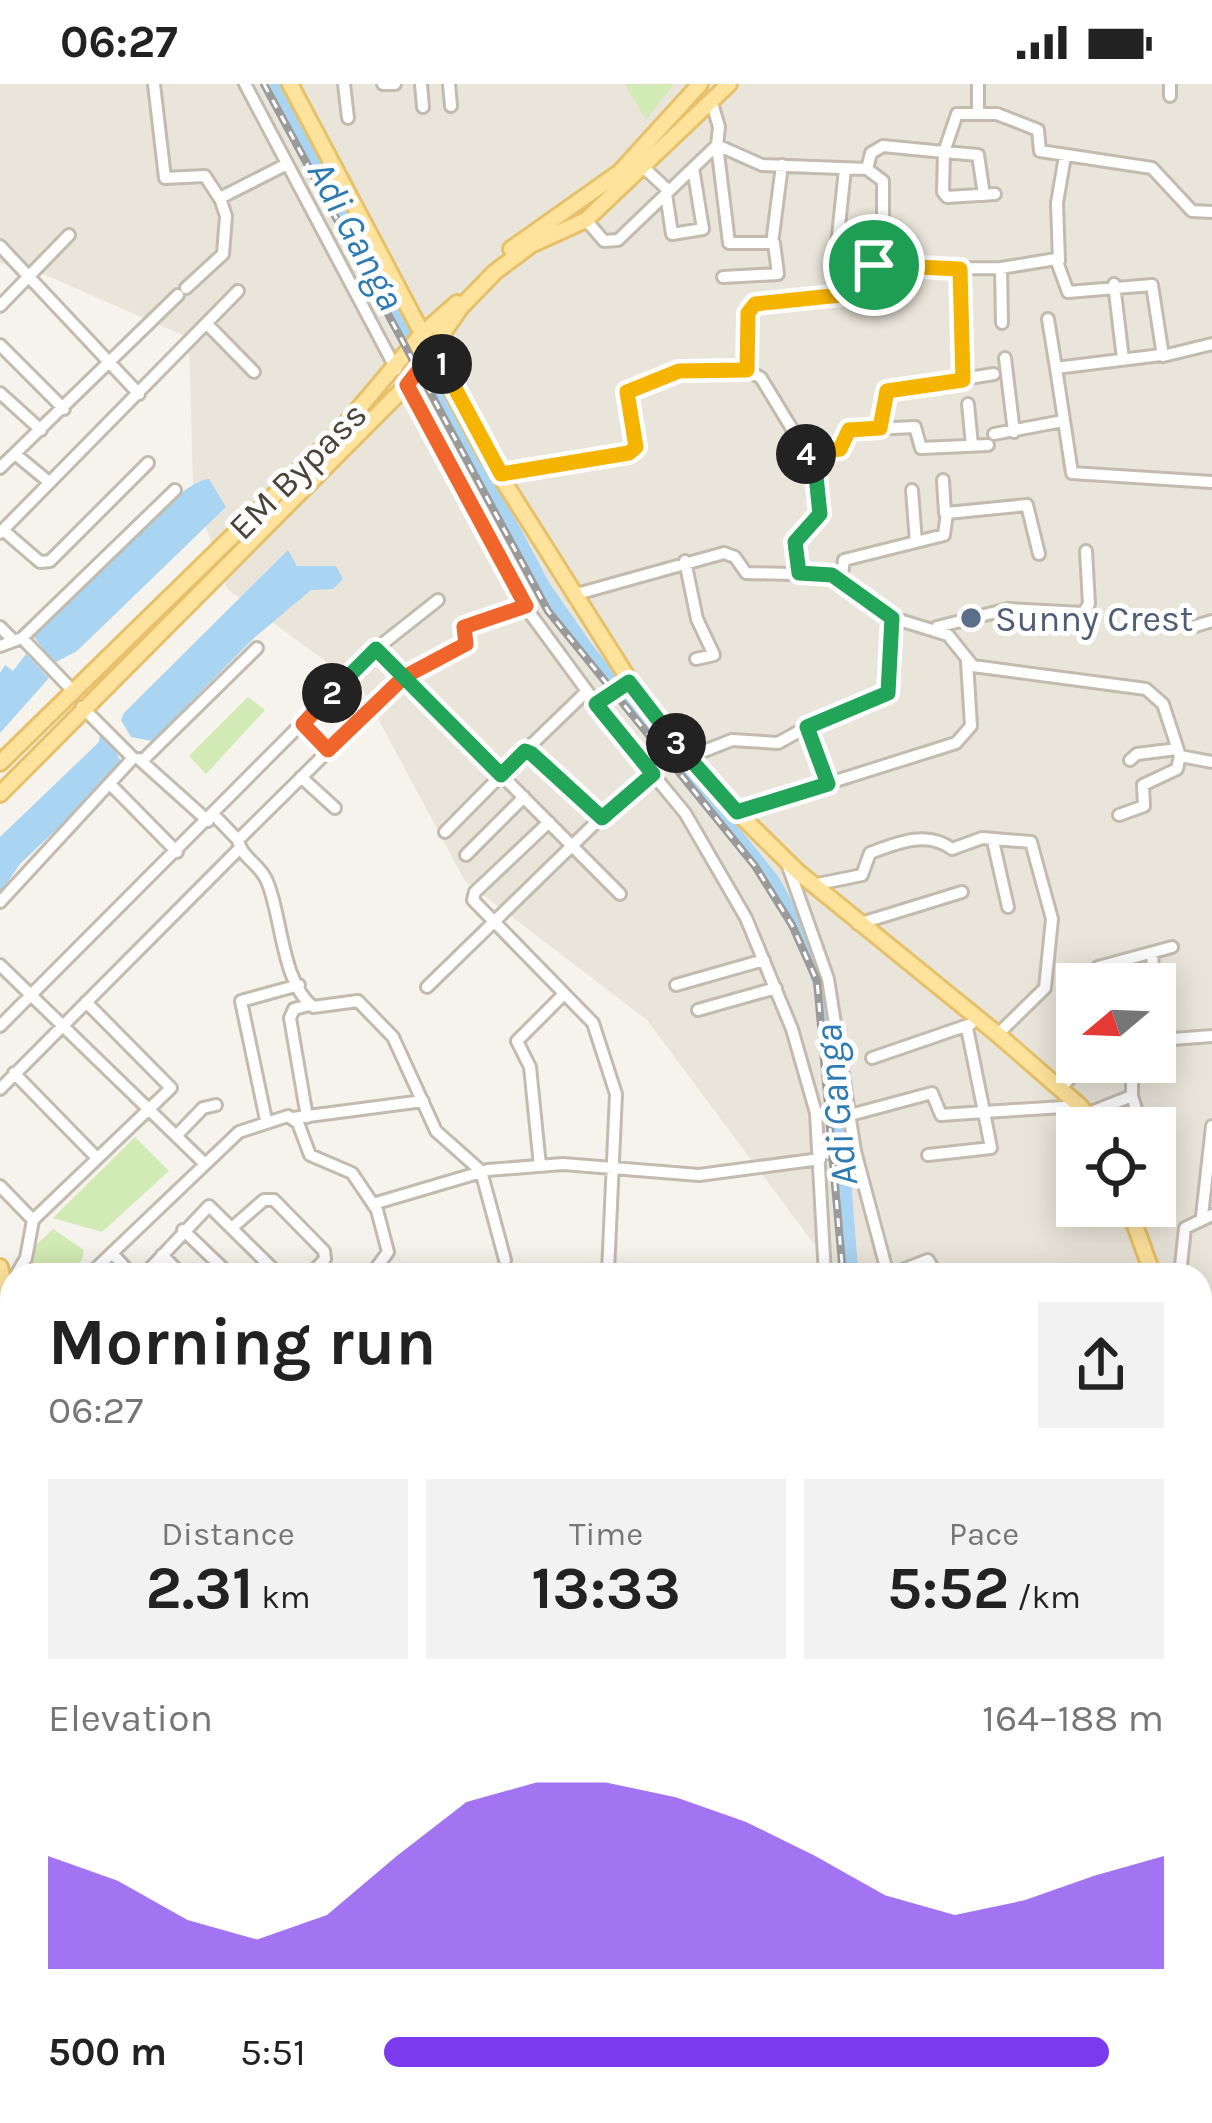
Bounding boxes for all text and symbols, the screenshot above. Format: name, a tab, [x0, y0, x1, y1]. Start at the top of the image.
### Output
text: 06:27	[60, 16, 178, 68]
water label: Adi Ganga	[298, 153, 415, 318]
pin	[823, 214, 925, 316]
icon: arrive	[841, 232, 907, 298]
pin: 1	[412, 334, 472, 394]
text: 1	[436, 345, 448, 383]
street label: EM Bypass	[220, 393, 375, 548]
pin: 4	[776, 424, 836, 484]
text: 4	[796, 435, 816, 473]
place label: Sunny Crest	[995, 598, 1193, 640]
marker: Sunny Crest	[958, 605, 984, 631]
pin: 2	[302, 663, 362, 723]
text: 2	[322, 674, 342, 712]
pin: 3	[646, 713, 706, 773]
text: 3	[666, 724, 686, 762]
north arrow	[1056, 963, 1176, 1083]
map controls	[1056, 963, 1176, 1227]
water label: Adi Ganga	[805, 1022, 867, 1188]
button: locate	[1056, 1107, 1176, 1227]
button: share	[1038, 1302, 1164, 1428]
text: Morning run	[48, 1303, 436, 1381]
text: 06:27	[48, 1387, 143, 1433]
text: Distance	[161, 1515, 295, 1553]
text: Time	[569, 1515, 643, 1553]
text: Pace	[949, 1515, 1019, 1553]
text: 2.31	[145, 1553, 253, 1623]
text: 13:33	[531, 1553, 681, 1623]
text: 5:52	[887, 1553, 1009, 1623]
text: km	[253, 1578, 311, 1616]
text: /km	[1009, 1578, 1081, 1616]
text: Elevation	[48, 1695, 213, 1741]
text: 164–188 m	[982, 1695, 1164, 1741]
text: 500 m	[48, 2029, 167, 2075]
text: 5:51	[240, 2029, 306, 2075]

